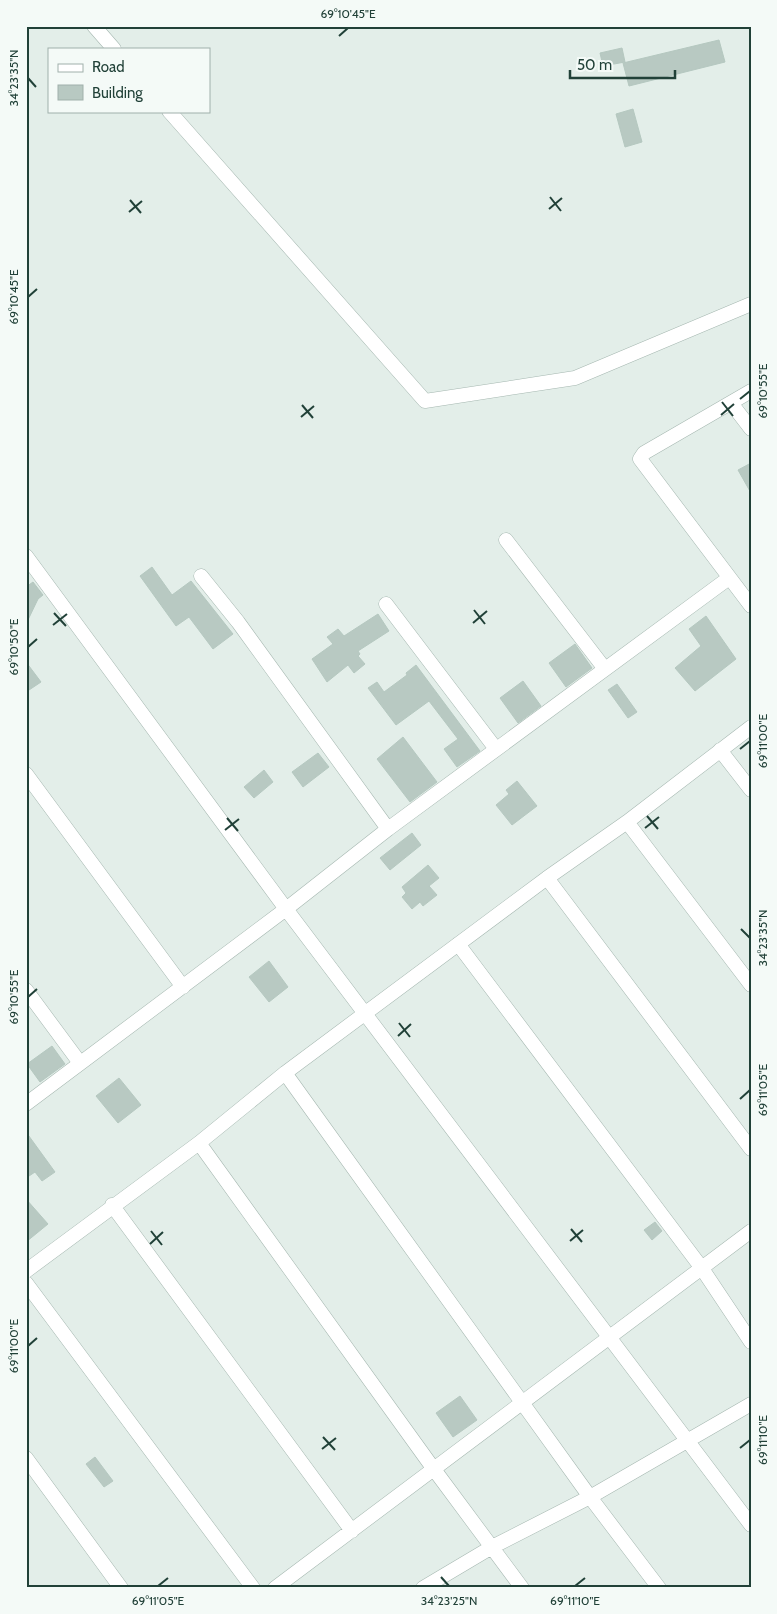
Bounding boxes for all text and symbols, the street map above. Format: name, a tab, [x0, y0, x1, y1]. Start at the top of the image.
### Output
text: 69°10'45"E	[320, 6, 376, 21]
legend	[48, 48, 210, 112]
scale bar	[570, 48, 674, 80]
text: 34°23'35"N	[6, 50, 21, 106]
text: 50 m	[577, 56, 612, 74]
text: Road	[92, 58, 125, 76]
text: Building	[92, 84, 143, 102]
text: 69°10'45"E	[6, 269, 21, 325]
text: 69°10'55"E	[755, 363, 770, 418]
text: 69°10'50"E	[6, 618, 21, 675]
text: 69°11'00"E	[755, 714, 770, 768]
text: 34°23'35"N	[755, 910, 770, 966]
text: 69°10'55"E	[6, 969, 21, 1024]
text: 69°11'05"E	[755, 1063, 770, 1116]
text: 69°11'00"E	[6, 1319, 21, 1373]
text: 69°11'10"E	[755, 1415, 770, 1465]
text: 69°11'05"E	[132, 1593, 185, 1608]
text: 34°23'25"N	[421, 1593, 477, 1608]
text: 69°11'10"E	[550, 1593, 600, 1608]

